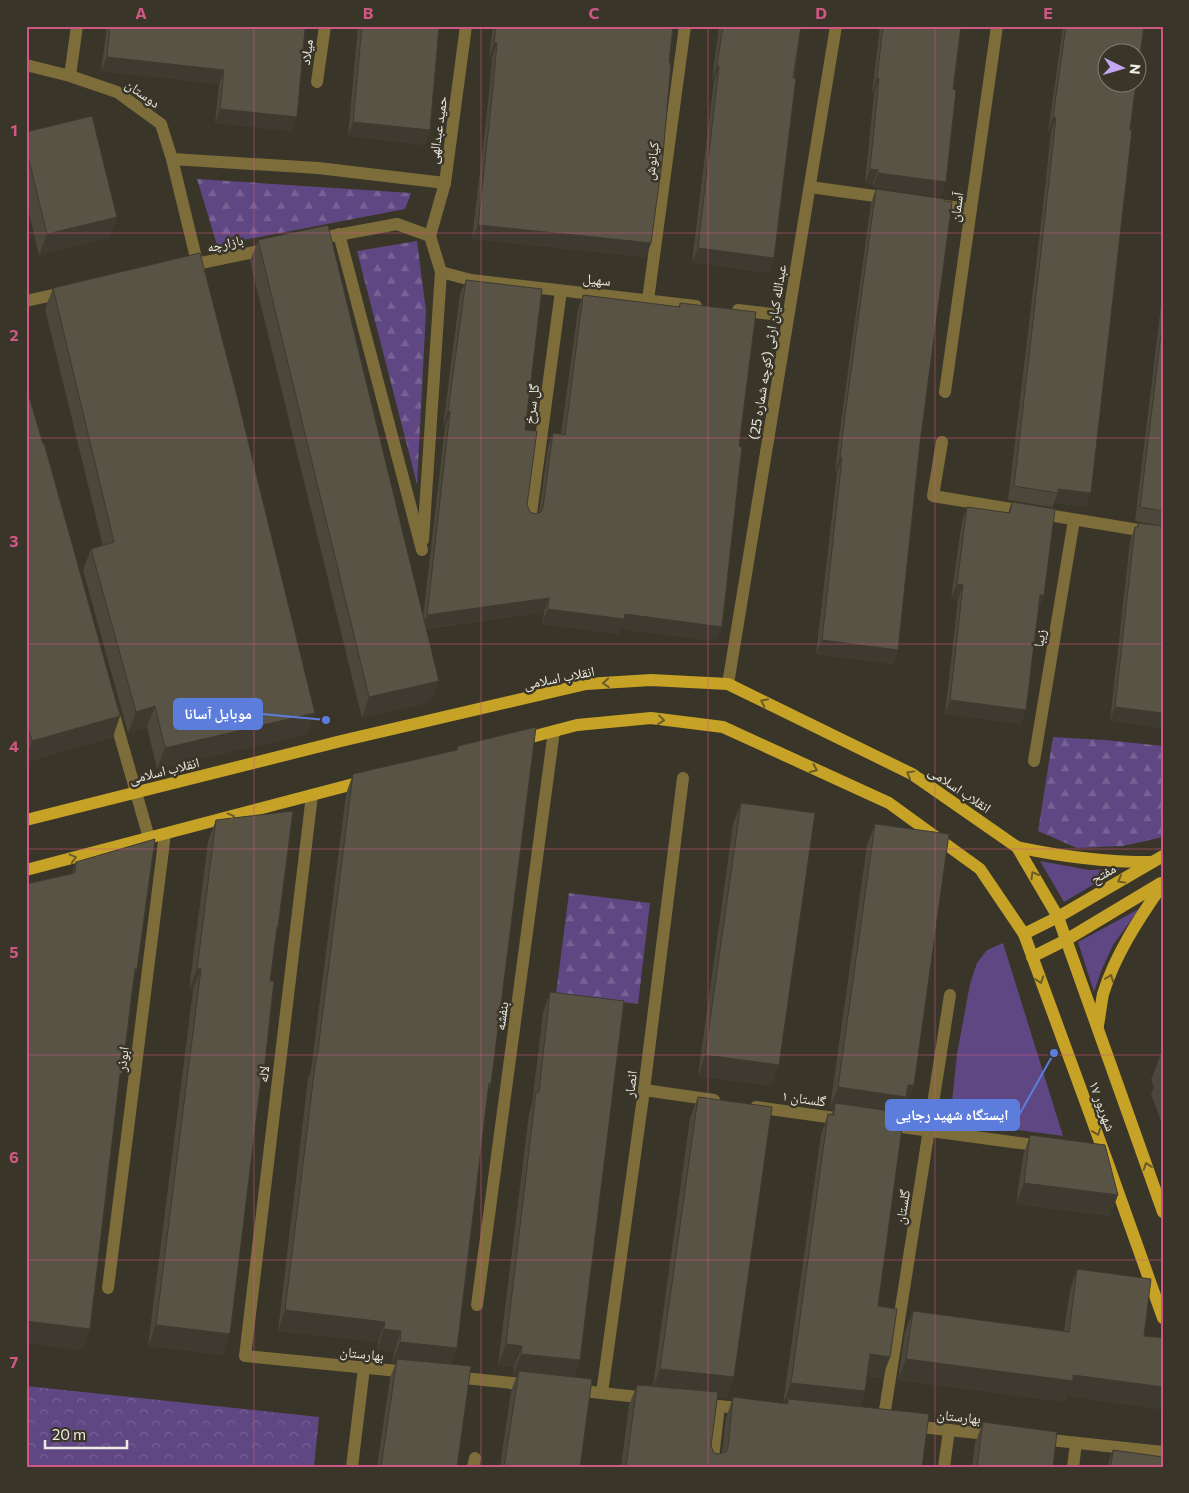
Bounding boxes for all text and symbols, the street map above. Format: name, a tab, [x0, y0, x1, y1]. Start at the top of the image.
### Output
text: A	[135, 3, 147, 22]
text: B	[363, 3, 374, 22]
text: C	[589, 3, 600, 22]
text: D	[815, 3, 827, 22]
text: E	[1043, 3, 1053, 22]
street label: میلاد	[296, 38, 316, 66]
north arrow	[1096, 42, 1146, 92]
text: N	[1127, 63, 1144, 75]
street label: دوستان	[122, 75, 164, 112]
street label: حمید عبدالهی	[424, 95, 451, 165]
text: 1	[10, 120, 18, 139]
street label: کیانوش	[640, 140, 663, 182]
street label: آسمان	[945, 190, 968, 223]
street label: بازارچه	[205, 231, 245, 256]
street label: عبدالله کیان ارثی (کوچه شماره 25)	[745, 263, 790, 441]
street label: سهیل	[582, 269, 612, 290]
text: 2	[9, 325, 19, 344]
street label: گل سرخ	[520, 383, 544, 426]
text: 3	[9, 531, 19, 550]
street label: زیبا	[1029, 628, 1050, 648]
street label: انقلاب اسلامی	[522, 662, 596, 693]
one-way arrow	[602, 677, 610, 688]
one-way arrow	[760, 697, 769, 708]
callout: موبایل آسانا	[174, 699, 262, 729]
text: موبایل آسانا	[184, 704, 252, 723]
one-way arrow	[657, 714, 665, 725]
text: 4	[9, 736, 19, 755]
street label: انقلاب اسلامی	[127, 753, 201, 788]
one-way arrow	[809, 762, 818, 773]
street label: انقلاب اسلامی	[925, 762, 994, 817]
one-way arrow	[906, 770, 915, 780]
one-way arrow	[226, 812, 234, 822]
one-way arrow	[69, 853, 78, 864]
street label: مفتح	[1087, 859, 1120, 889]
one-way arrow	[1030, 871, 1040, 880]
one-way arrow	[1117, 874, 1126, 884]
text: 5	[9, 942, 19, 961]
one-way arrow	[1103, 974, 1114, 983]
one-way arrow	[1034, 975, 1044, 984]
street label: بنفشه	[491, 1000, 512, 1032]
street label: ابوذر	[112, 1046, 133, 1074]
street label: لاله	[254, 1065, 272, 1083]
street label: انصار	[620, 1070, 641, 1100]
street label: ۱۷ شهریور	[1085, 1079, 1120, 1134]
street label: گلستان ۱	[781, 1087, 827, 1111]
callout: ایستگاه شهید رجایی	[886, 1100, 1019, 1130]
text: ایستگاه شهید رجایی	[895, 1105, 1009, 1124]
one-way arrow	[1091, 1128, 1101, 1136]
text: 6	[9, 1147, 19, 1166]
one-way arrow	[1143, 1162, 1153, 1170]
street label: گلستان	[891, 1188, 914, 1226]
street label: بهارستان	[339, 1342, 385, 1365]
text: 7	[10, 1352, 19, 1371]
street label: بهارستان	[936, 1405, 982, 1428]
scale bar	[45, 1418, 128, 1450]
text: 20 m	[52, 1425, 86, 1443]

